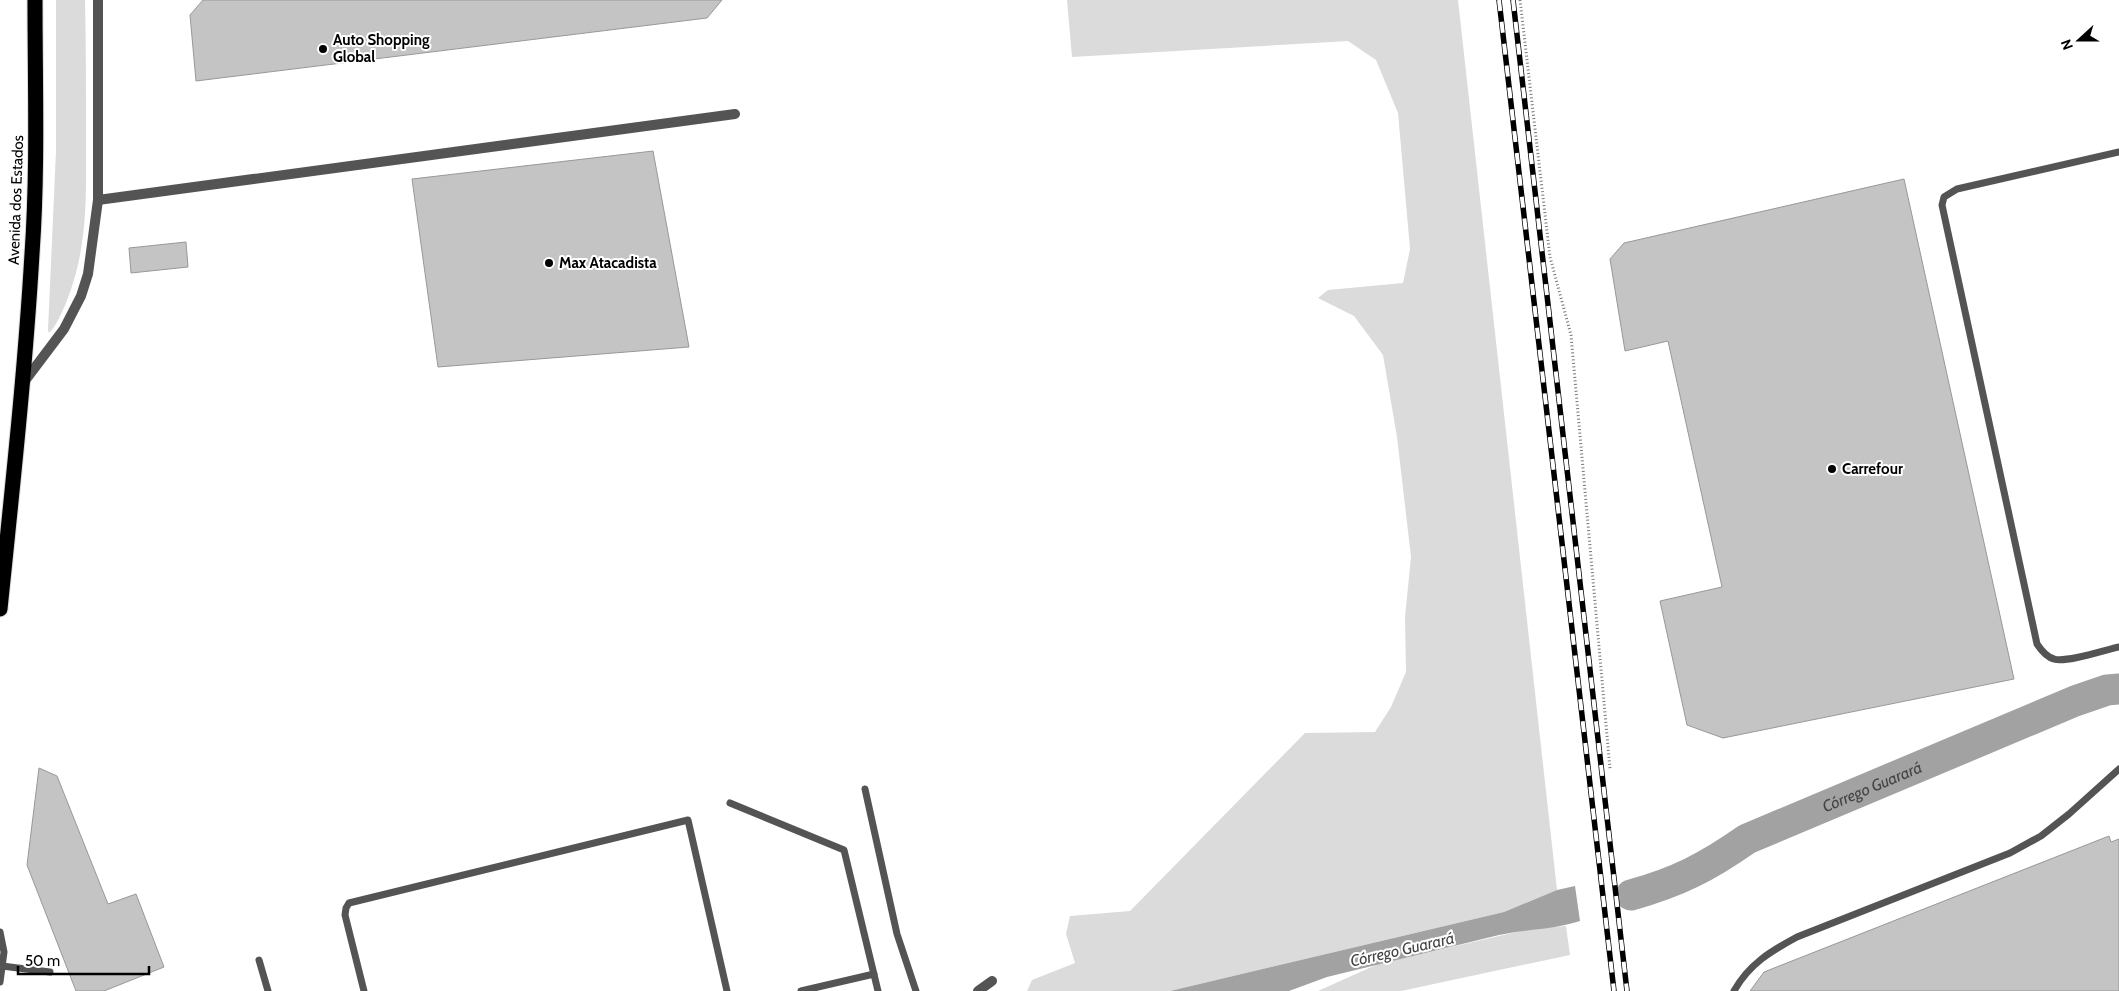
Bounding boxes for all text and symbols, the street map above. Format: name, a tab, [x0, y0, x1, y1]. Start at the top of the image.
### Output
north arrow	[2054, 15, 2104, 65]
place label: Auto Shopping Global	[333, 31, 430, 66]
text: N	[2057, 37, 2077, 53]
marker: Auto Shopping Global	[317, 43, 329, 55]
street label: Avenida dos Estados	[5, 135, 27, 265]
place label: Max Atacadista	[559, 254, 657, 272]
marker: Max Atacadista	[543, 257, 555, 269]
place label: Carrefour	[1842, 460, 1903, 478]
marker: Carrefour	[1826, 463, 1838, 475]
water label: Córrego Guarará	[1819, 758, 1925, 816]
water label: Córrego Guarará	[1348, 928, 1456, 971]
scale bar	[18, 944, 149, 976]
text: 50 m	[25, 952, 60, 970]

